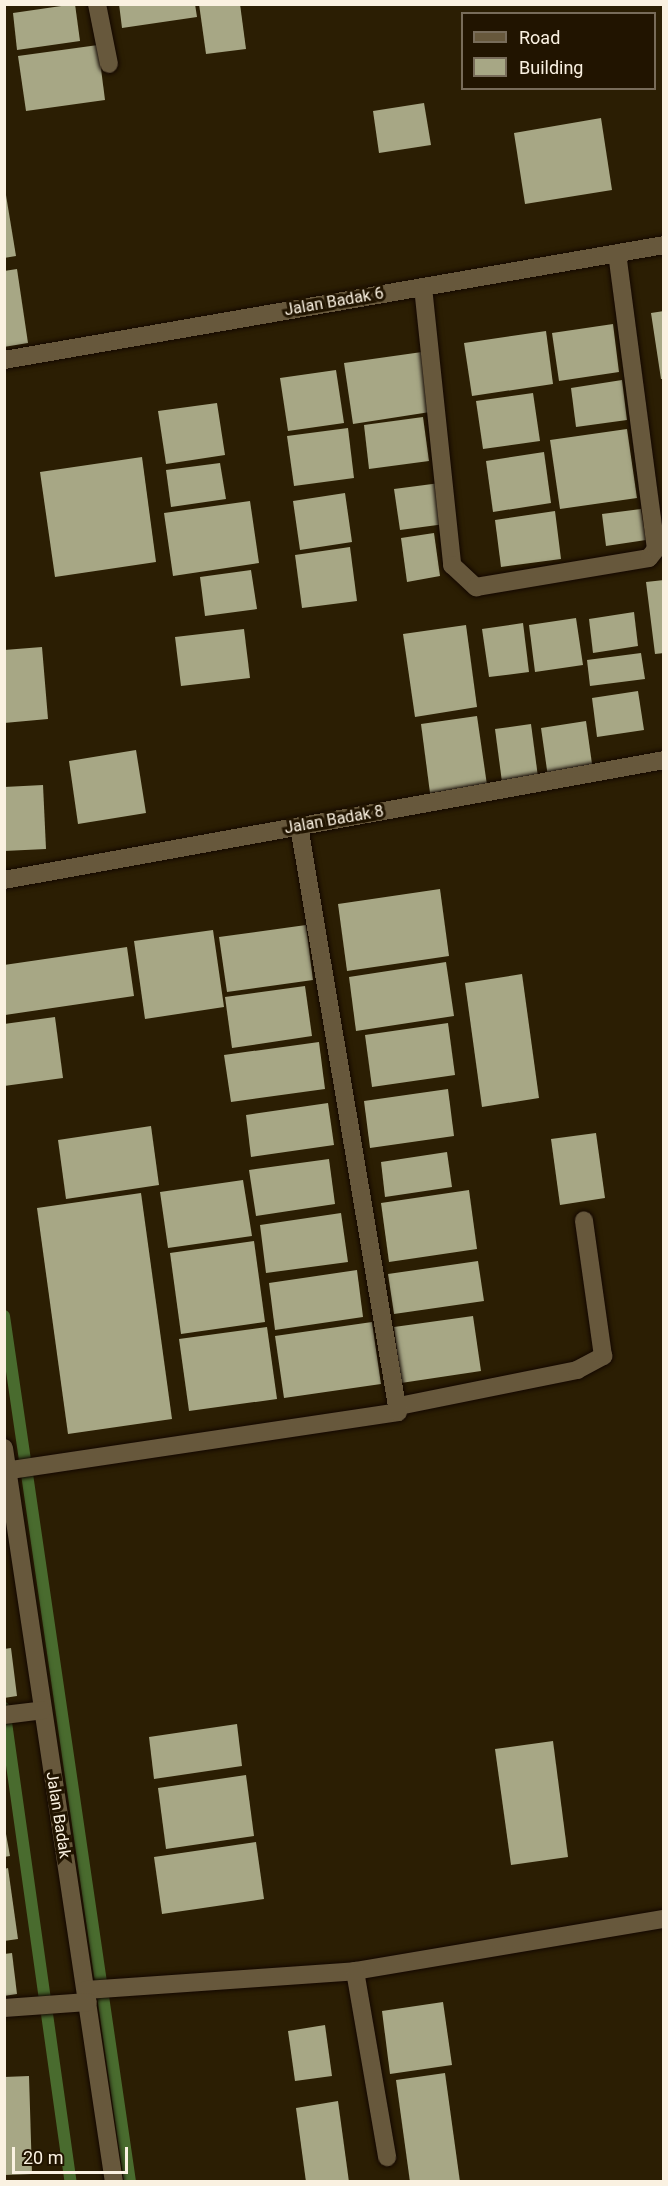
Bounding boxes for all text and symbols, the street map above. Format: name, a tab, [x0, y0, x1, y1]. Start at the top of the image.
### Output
legend	[461, 12, 656, 90]
text: Road	[519, 27, 560, 48]
text: Building	[519, 57, 583, 78]
street label: Jalan Badak 6	[283, 284, 385, 320]
street label: Jalan Badak 8	[283, 802, 385, 838]
street label: Jalan Badak	[42, 1770, 74, 1860]
scale bar	[15, 2135, 130, 2173]
text: 20 m	[23, 2147, 63, 2168]

